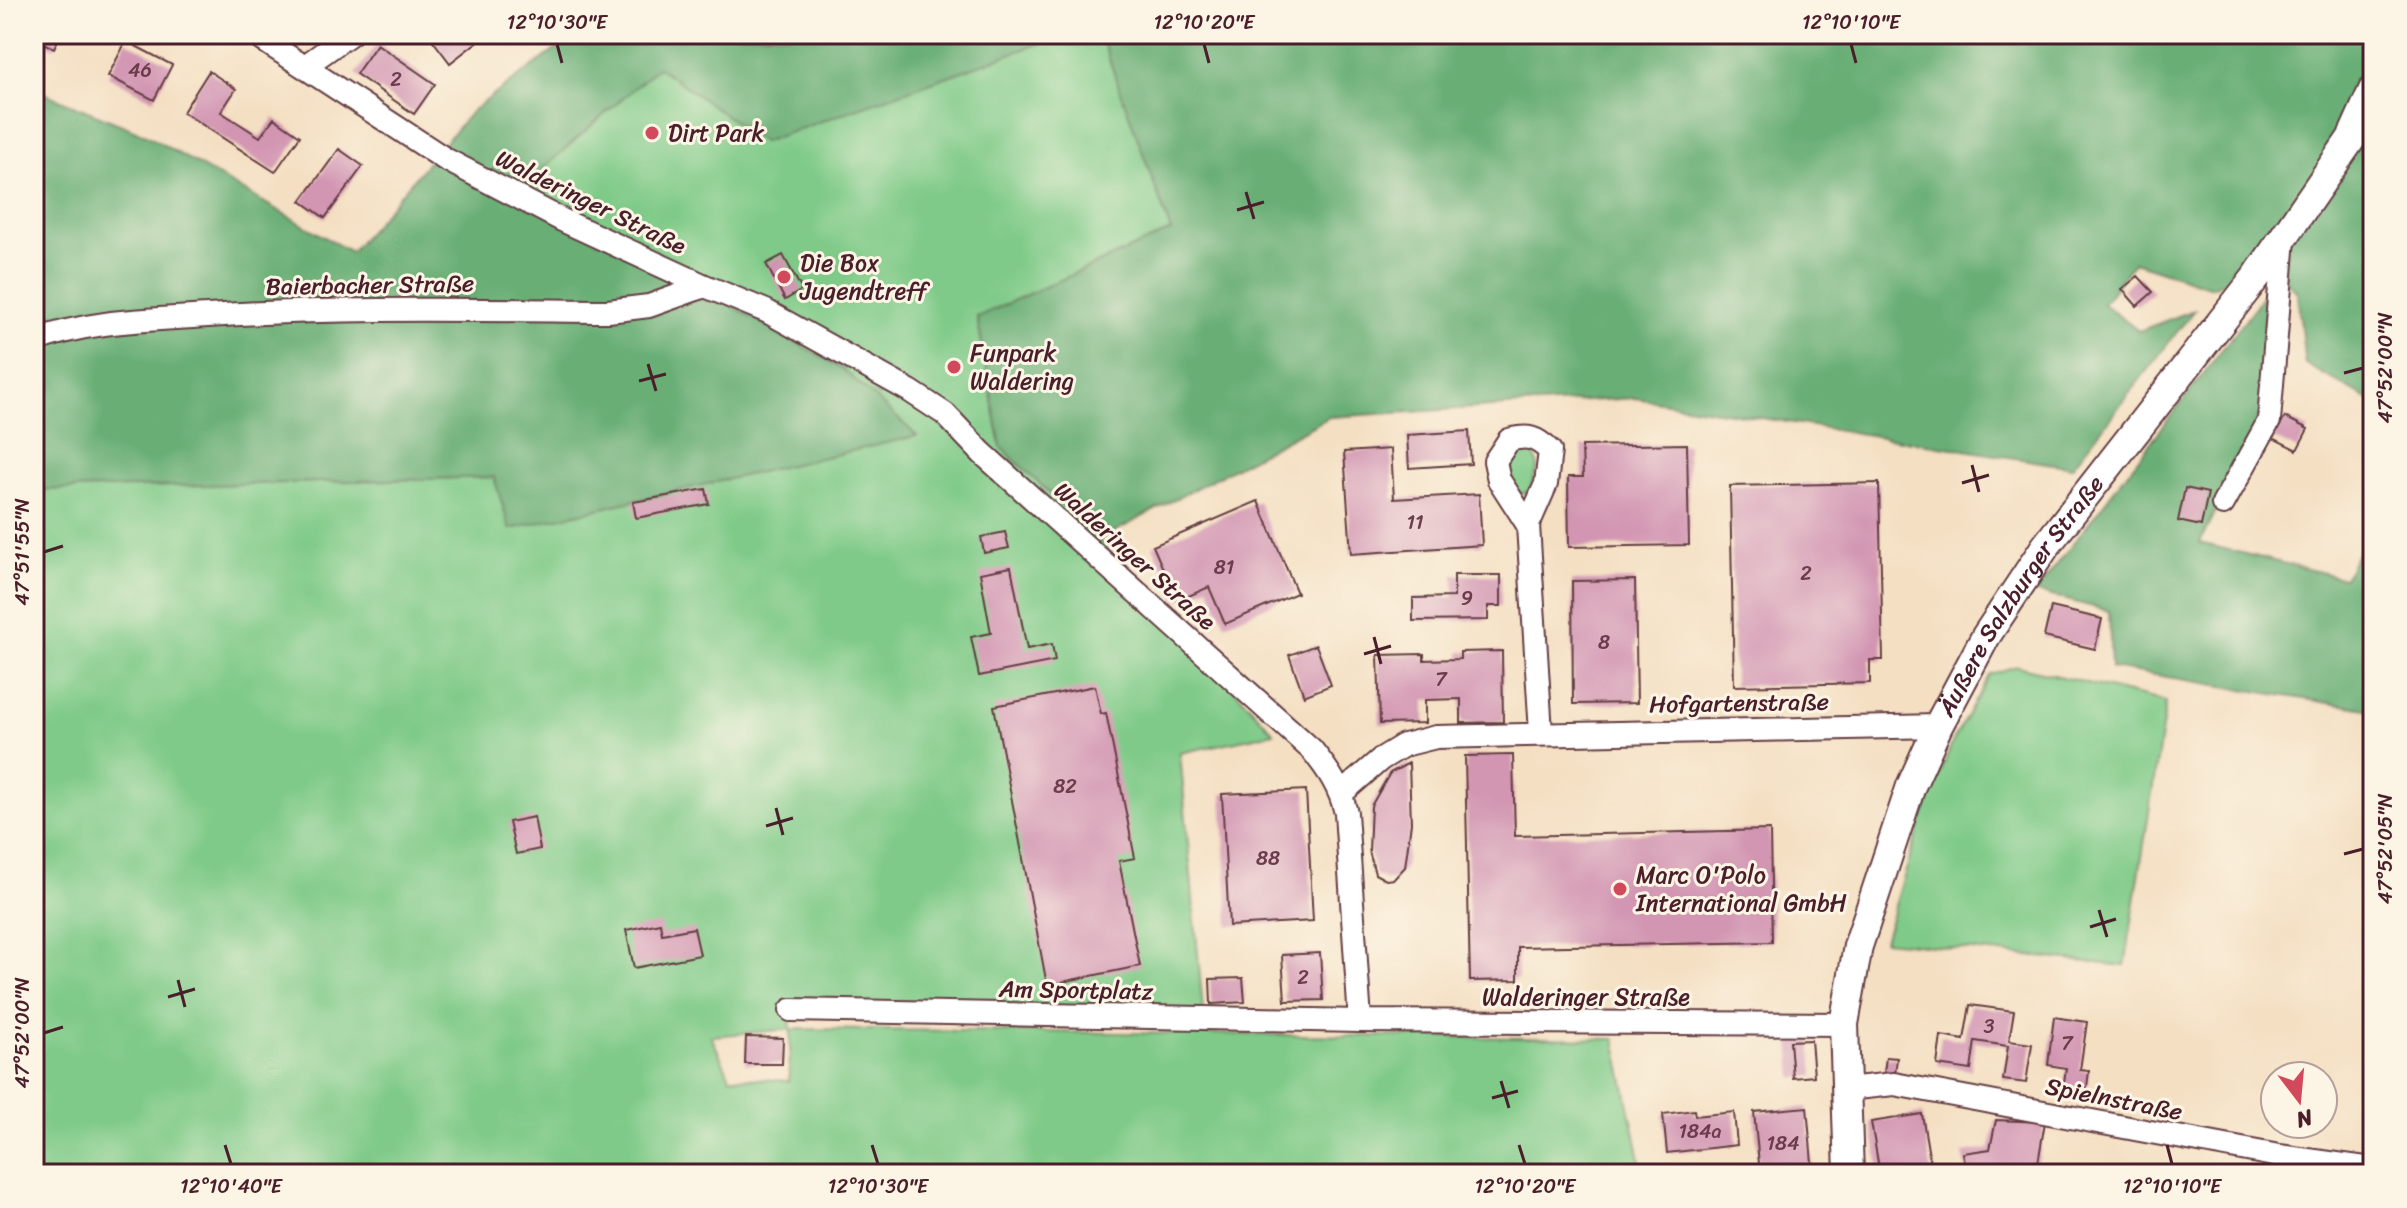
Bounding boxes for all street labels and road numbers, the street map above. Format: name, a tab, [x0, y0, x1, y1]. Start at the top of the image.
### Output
street label: Walderinger Straße	[488, 138, 694, 267]
street label: Baierbacher Straße	[265, 262, 475, 308]
street label: Äußere Salzburger Straße	[1925, 466, 2115, 725]
street label: Walderinger Straße	[1044, 471, 1227, 641]
street label: Hofgartenstraße	[1649, 680, 1829, 726]
street label: Am Sportplatz	[998, 968, 1154, 1012]
street label: Walderinger Straße	[1482, 976, 1690, 1018]
street label: Spielnstraße	[2042, 1065, 2186, 1133]

